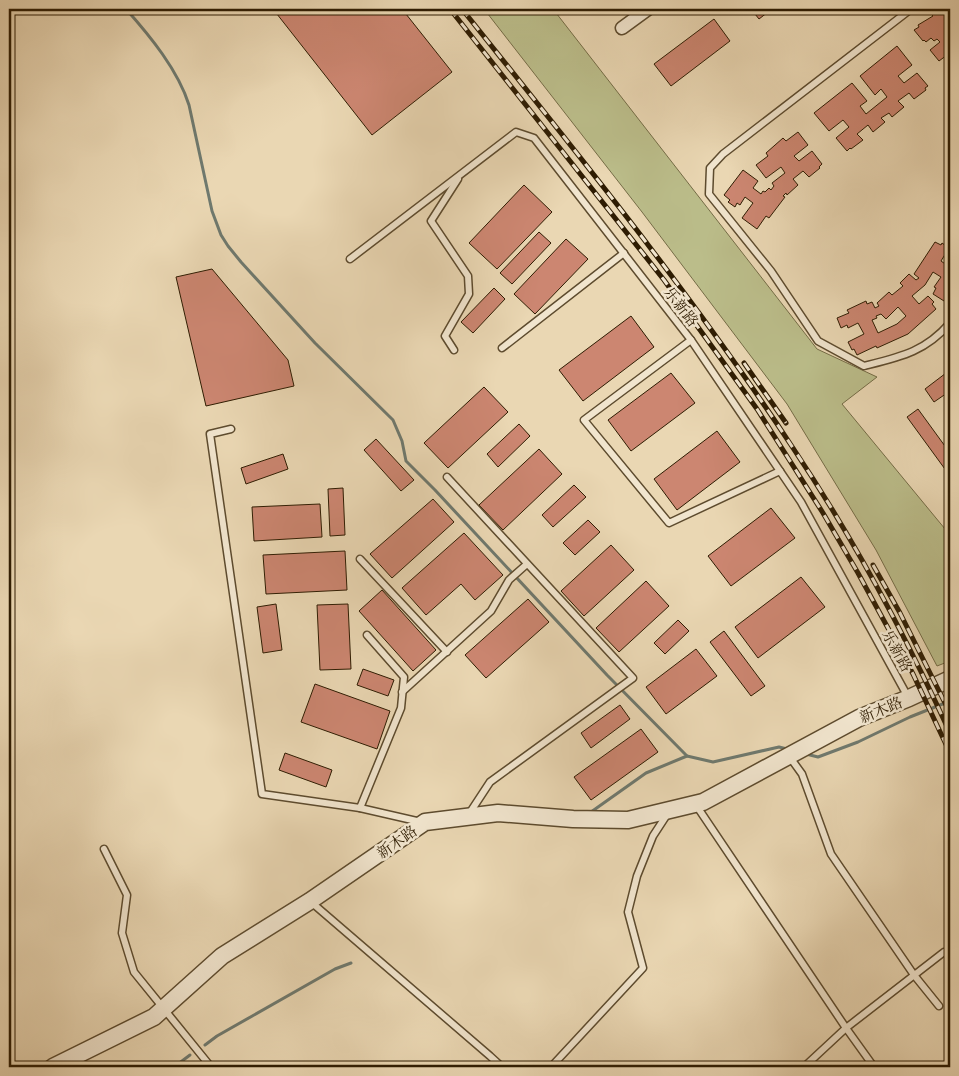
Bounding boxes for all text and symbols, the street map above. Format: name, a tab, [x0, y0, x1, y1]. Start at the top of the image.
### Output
street label: 乐新路	[659, 284, 702, 331]
street label: 乐新路	[877, 627, 916, 676]
street label: 新木路	[857, 693, 906, 728]
street label: 新木路	[373, 822, 421, 863]

